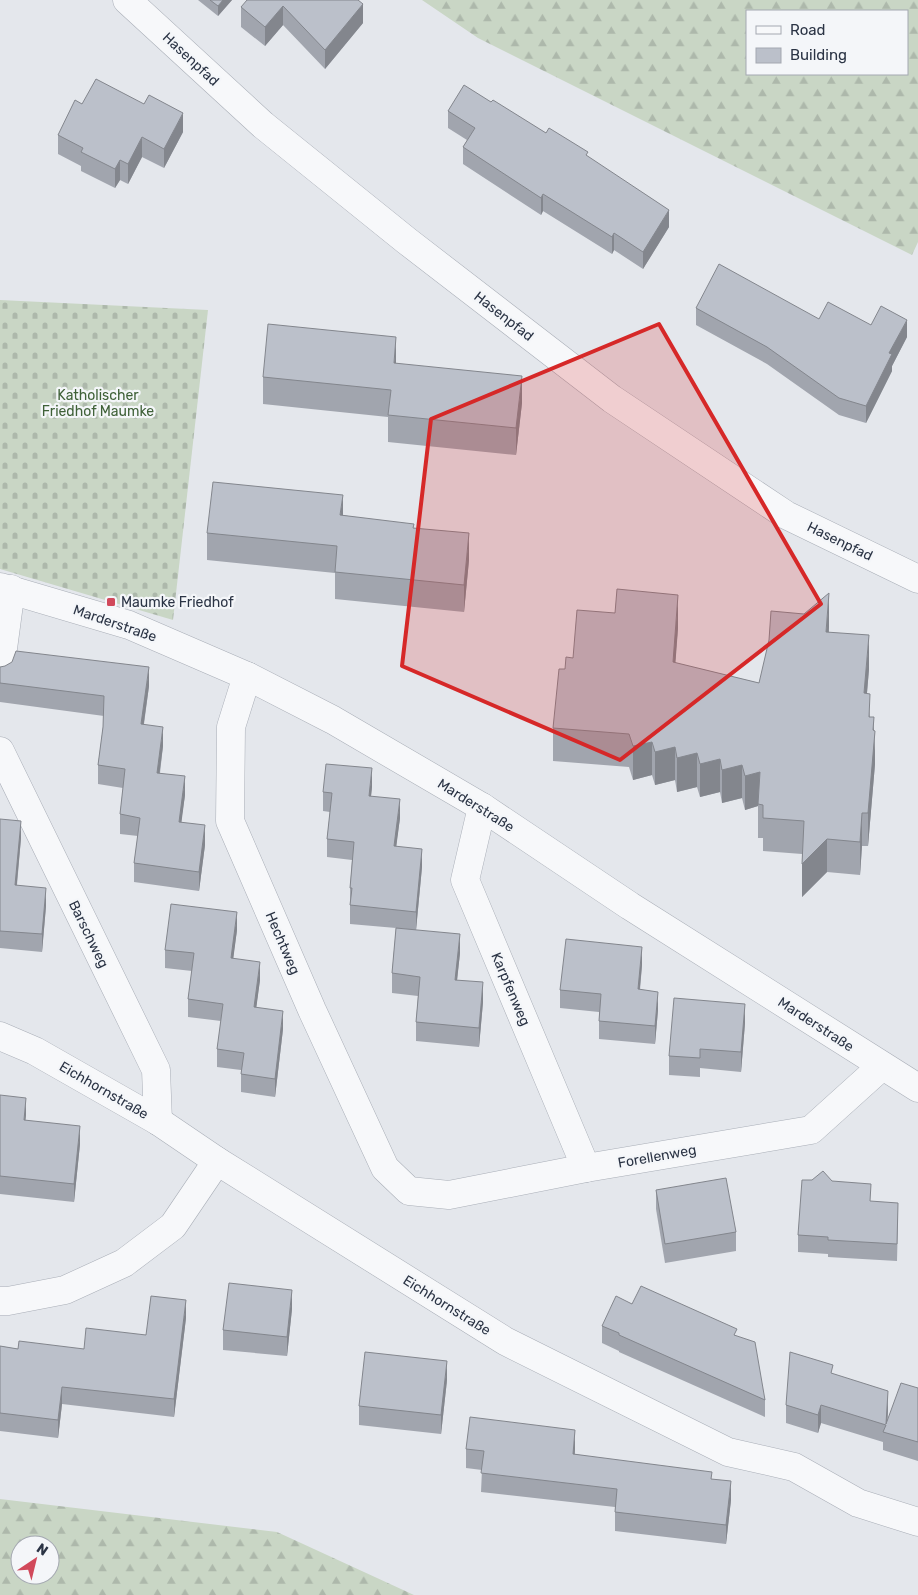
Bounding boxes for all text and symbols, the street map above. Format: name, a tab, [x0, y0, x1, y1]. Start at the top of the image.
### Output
legend	[746, 10, 908, 75]
text: Road	[790, 21, 826, 39]
street label: Hasenpfad	[159, 29, 222, 90]
text: Building	[790, 46, 847, 64]
street label: Hasenpfad	[471, 288, 537, 345]
park label: Katholischer Friedhof Maumke	[42, 387, 154, 420]
street label: Hasenpfad	[804, 518, 875, 565]
place label: Maumke Friedhof	[121, 594, 234, 611]
marker: Maumke Friedhof	[105, 596, 117, 608]
street label: Marderstraße	[71, 601, 159, 646]
street label: Marderstraße	[434, 775, 517, 836]
street label: Barschweg	[65, 898, 112, 971]
street label: Hechtweg	[262, 909, 303, 977]
street label: Karpfenweg	[487, 950, 534, 1029]
street label: Marderstraße	[775, 994, 857, 1055]
street label: Eichhornstraße	[56, 1058, 151, 1123]
street label: Forellenweg	[617, 1141, 698, 1172]
street label: Eichhornstraße	[400, 1272, 494, 1339]
north arrow	[10, 1535, 60, 1585]
text: N	[33, 1540, 51, 1560]

